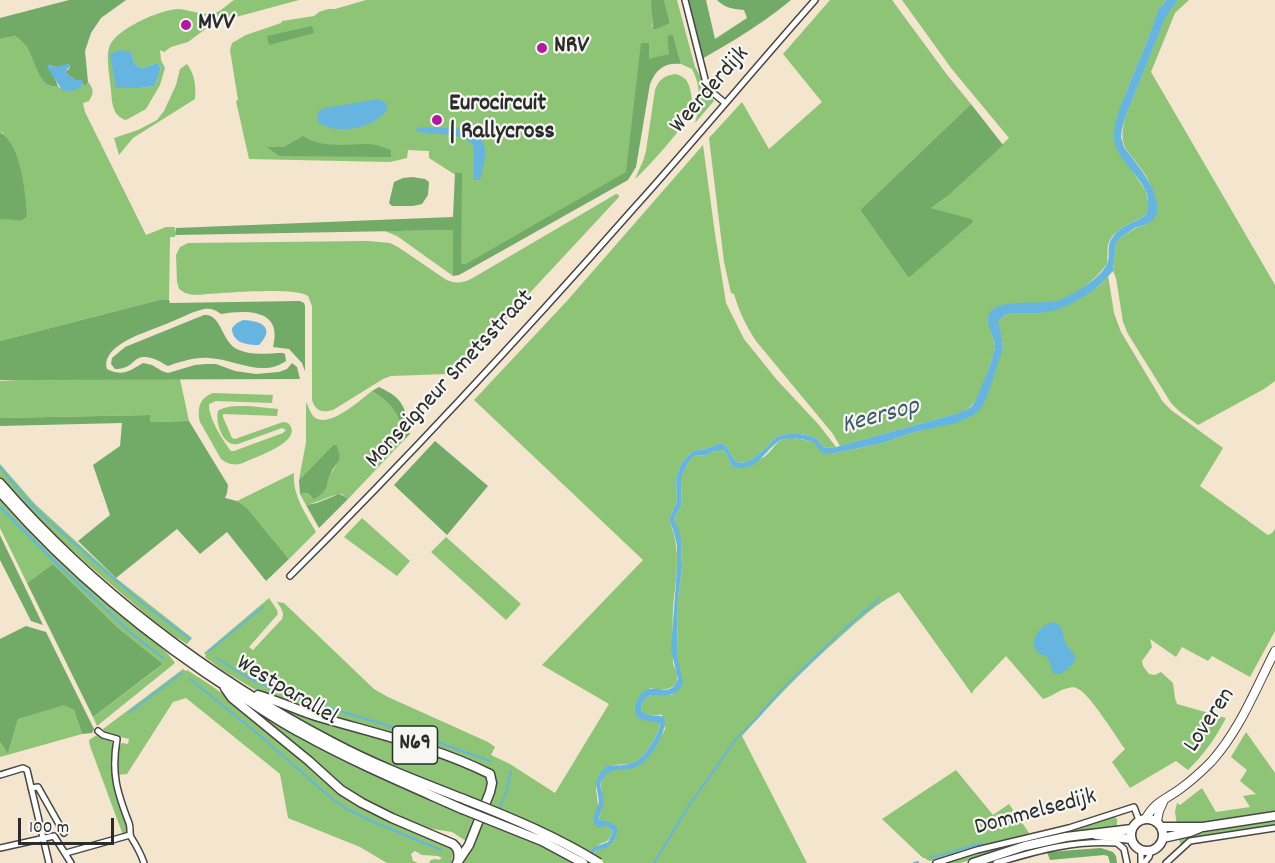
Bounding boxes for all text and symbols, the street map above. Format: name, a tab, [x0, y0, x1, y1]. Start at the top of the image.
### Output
place label: MVV	[198, 11, 235, 39]
marker: MVV	[179, 18, 193, 32]
place label: NRV	[554, 34, 589, 62]
marker: NRV	[535, 41, 549, 55]
street label: Weerderdijk	[665, 41, 757, 141]
place label: Eurocircuit | Rallycross	[449, 92, 555, 148]
marker: Eurocircuit | Rallycross	[430, 113, 444, 127]
street label: Monseigneur Smetsstraat	[361, 285, 541, 475]
water label: Keersop	[839, 393, 923, 443]
street label: Westparallel	[230, 650, 342, 734]
street label: Loveren	[1179, 683, 1243, 759]
road number: N69	[392, 726, 438, 764]
street label: Dommelsedijk	[972, 784, 1100, 844]
scale bar	[21, 806, 117, 844]
text: 100 m	[29, 816, 69, 841]

